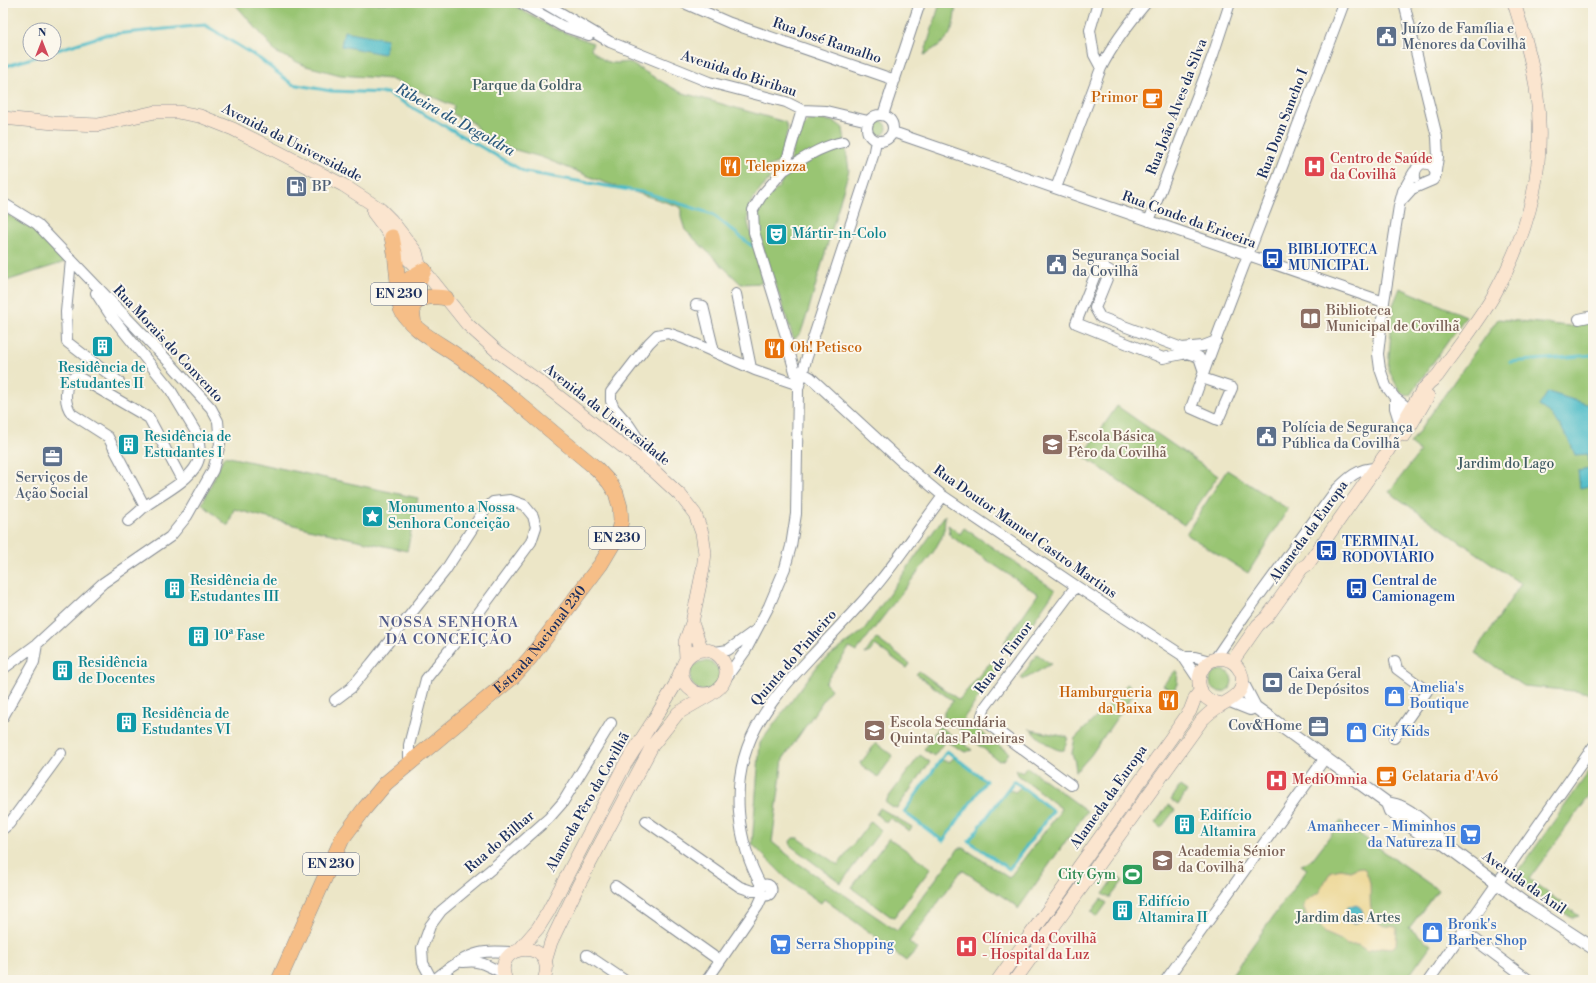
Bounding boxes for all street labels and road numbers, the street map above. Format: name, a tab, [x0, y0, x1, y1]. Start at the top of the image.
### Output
street label: Rua José Ramalho	[770, 14, 884, 68]
street label: Rua João Alves da Silva	[1143, 35, 1212, 178]
street label: Avenida do Biribau	[678, 46, 799, 101]
street label: Rua Dom Sancho I	[1254, 66, 1312, 182]
street label: Avenida da Universidade	[218, 99, 365, 186]
street label: Rua Conde da Ericeira	[1119, 187, 1260, 253]
street label: Rua Morais do Convento	[109, 282, 227, 406]
road number: EN 230	[371, 283, 427, 305]
street label: Avenida da Universidade	[540, 360, 674, 470]
street label: Rua Doutor Manuel Castro Martins	[930, 461, 1120, 603]
street label: Alameda da Europa	[1265, 476, 1353, 588]
road number: EN 230	[589, 527, 645, 549]
street label: Estrada Nacional 230	[490, 582, 591, 698]
street label: Quinta do Pinheiro	[747, 606, 841, 710]
street label: Rua de Timor	[971, 618, 1037, 698]
street label: Alameda Pêro da Covilhã	[542, 728, 634, 876]
street label: Alameda da Europa	[1066, 741, 1152, 853]
street label: Rua do Bilhar	[461, 807, 539, 877]
street label: Avenida da Anil	[1478, 847, 1569, 919]
road number: EN 230	[303, 853, 359, 875]

